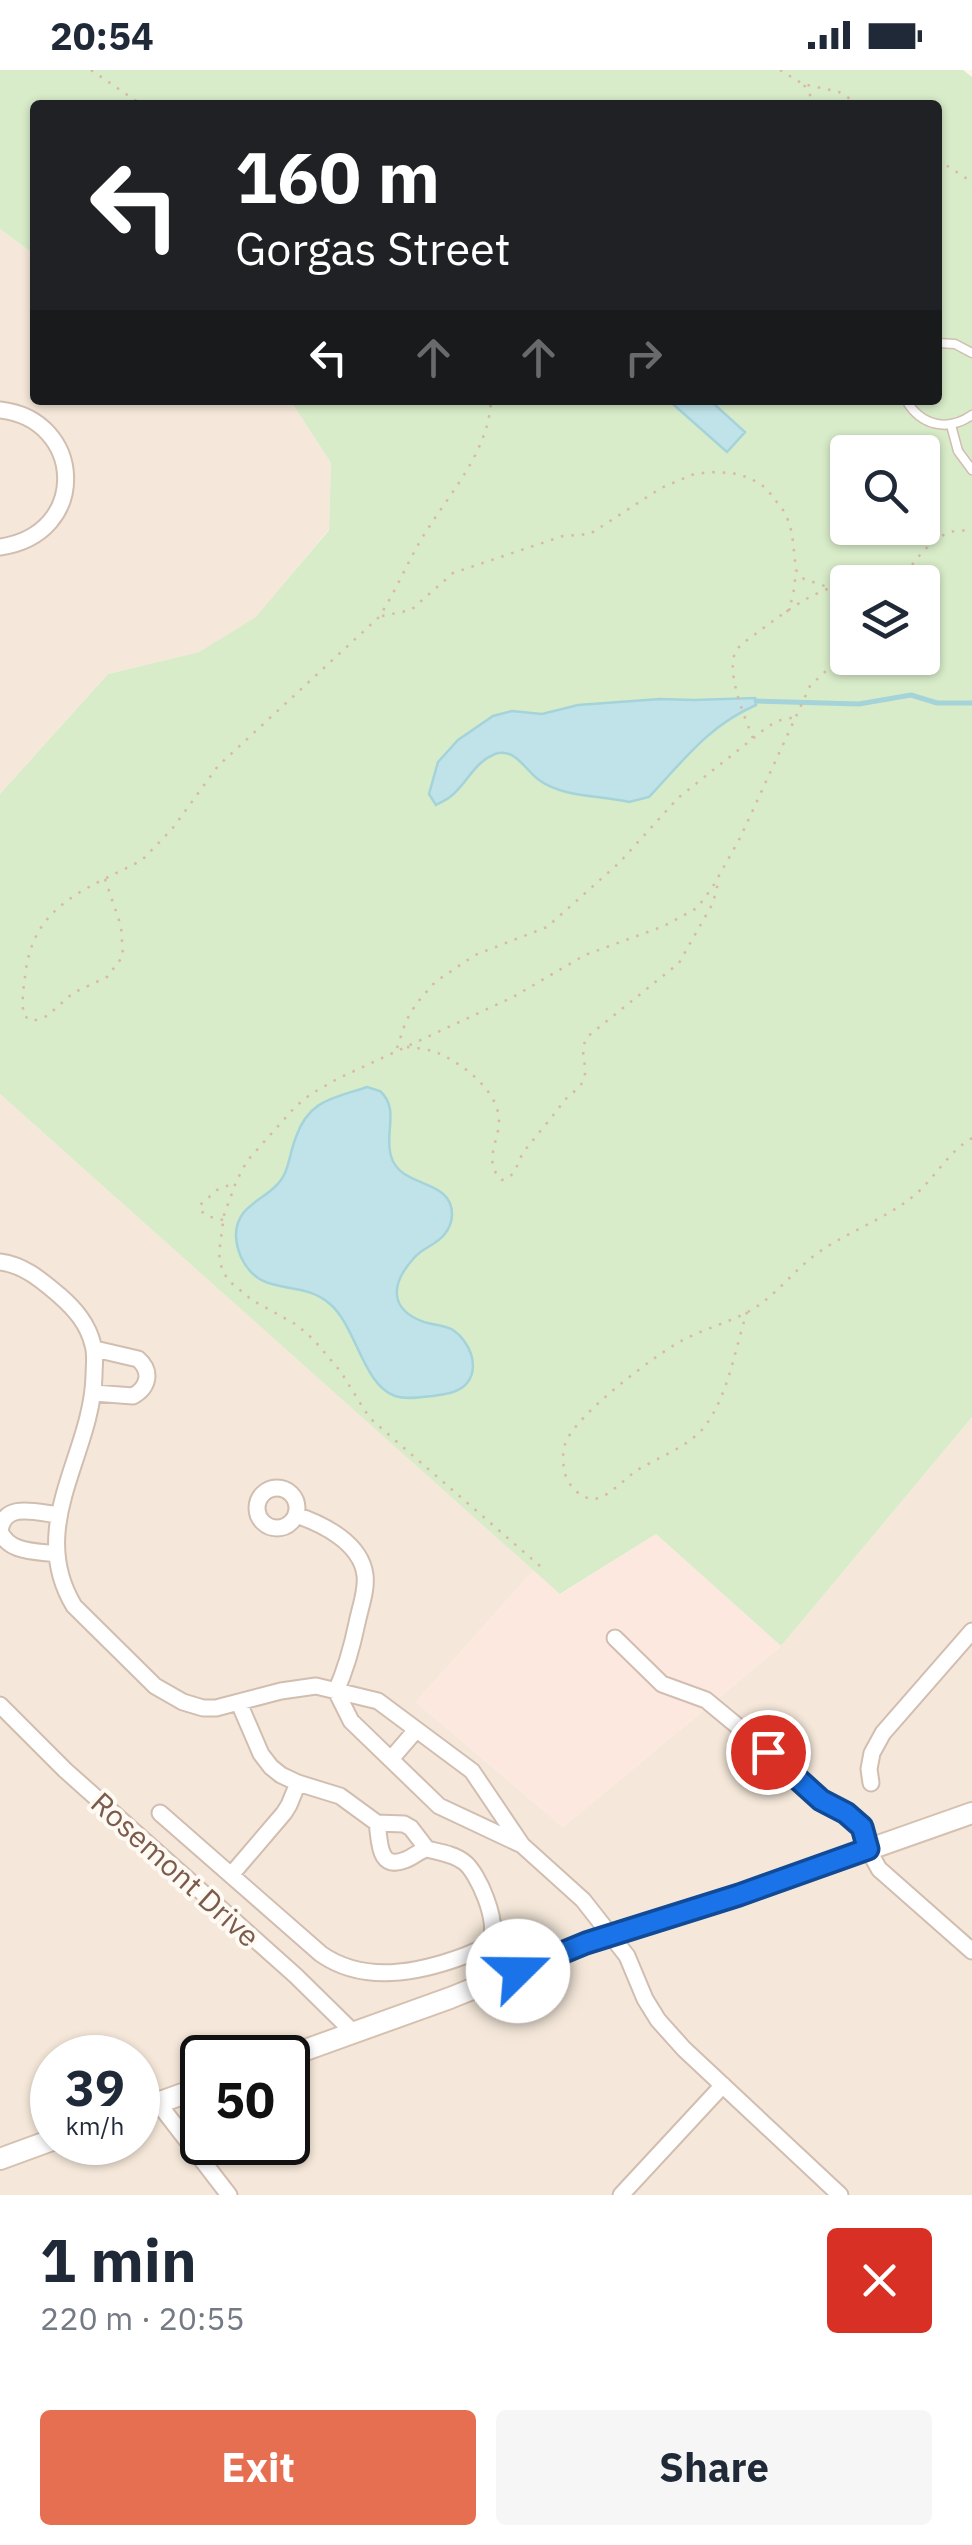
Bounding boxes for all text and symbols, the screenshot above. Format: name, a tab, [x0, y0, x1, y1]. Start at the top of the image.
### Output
text: 20:54	[50, 11, 154, 60]
text: 160 m	[235, 131, 440, 222]
icon: left	[70, 140, 200, 270]
text: Gorgas Street	[235, 219, 511, 277]
icon: left	[301, 330, 356, 385]
icon: ahead	[406, 330, 461, 385]
icon: ahead	[511, 330, 566, 385]
icon: right	[616, 330, 671, 385]
map controls	[830, 435, 940, 675]
button: search	[830, 435, 940, 545]
button: layers	[830, 565, 940, 675]
pin	[726, 1710, 811, 1795]
icon: arrive	[741, 1725, 796, 1780]
street label: Rosemont Drive	[83, 1783, 269, 1955]
position arrow	[466, 1919, 570, 2023]
speed limit sign: 50	[180, 2035, 310, 2165]
text: 39	[65, 2055, 125, 2120]
text: km/h	[66, 2109, 124, 2142]
text: 1 min	[40, 2220, 197, 2299]
button: close	[827, 2228, 932, 2333]
text: 220 m · 20:55	[40, 2297, 245, 2339]
button: Exit	[40, 2410, 476, 2525]
button: Share	[496, 2410, 932, 2525]

